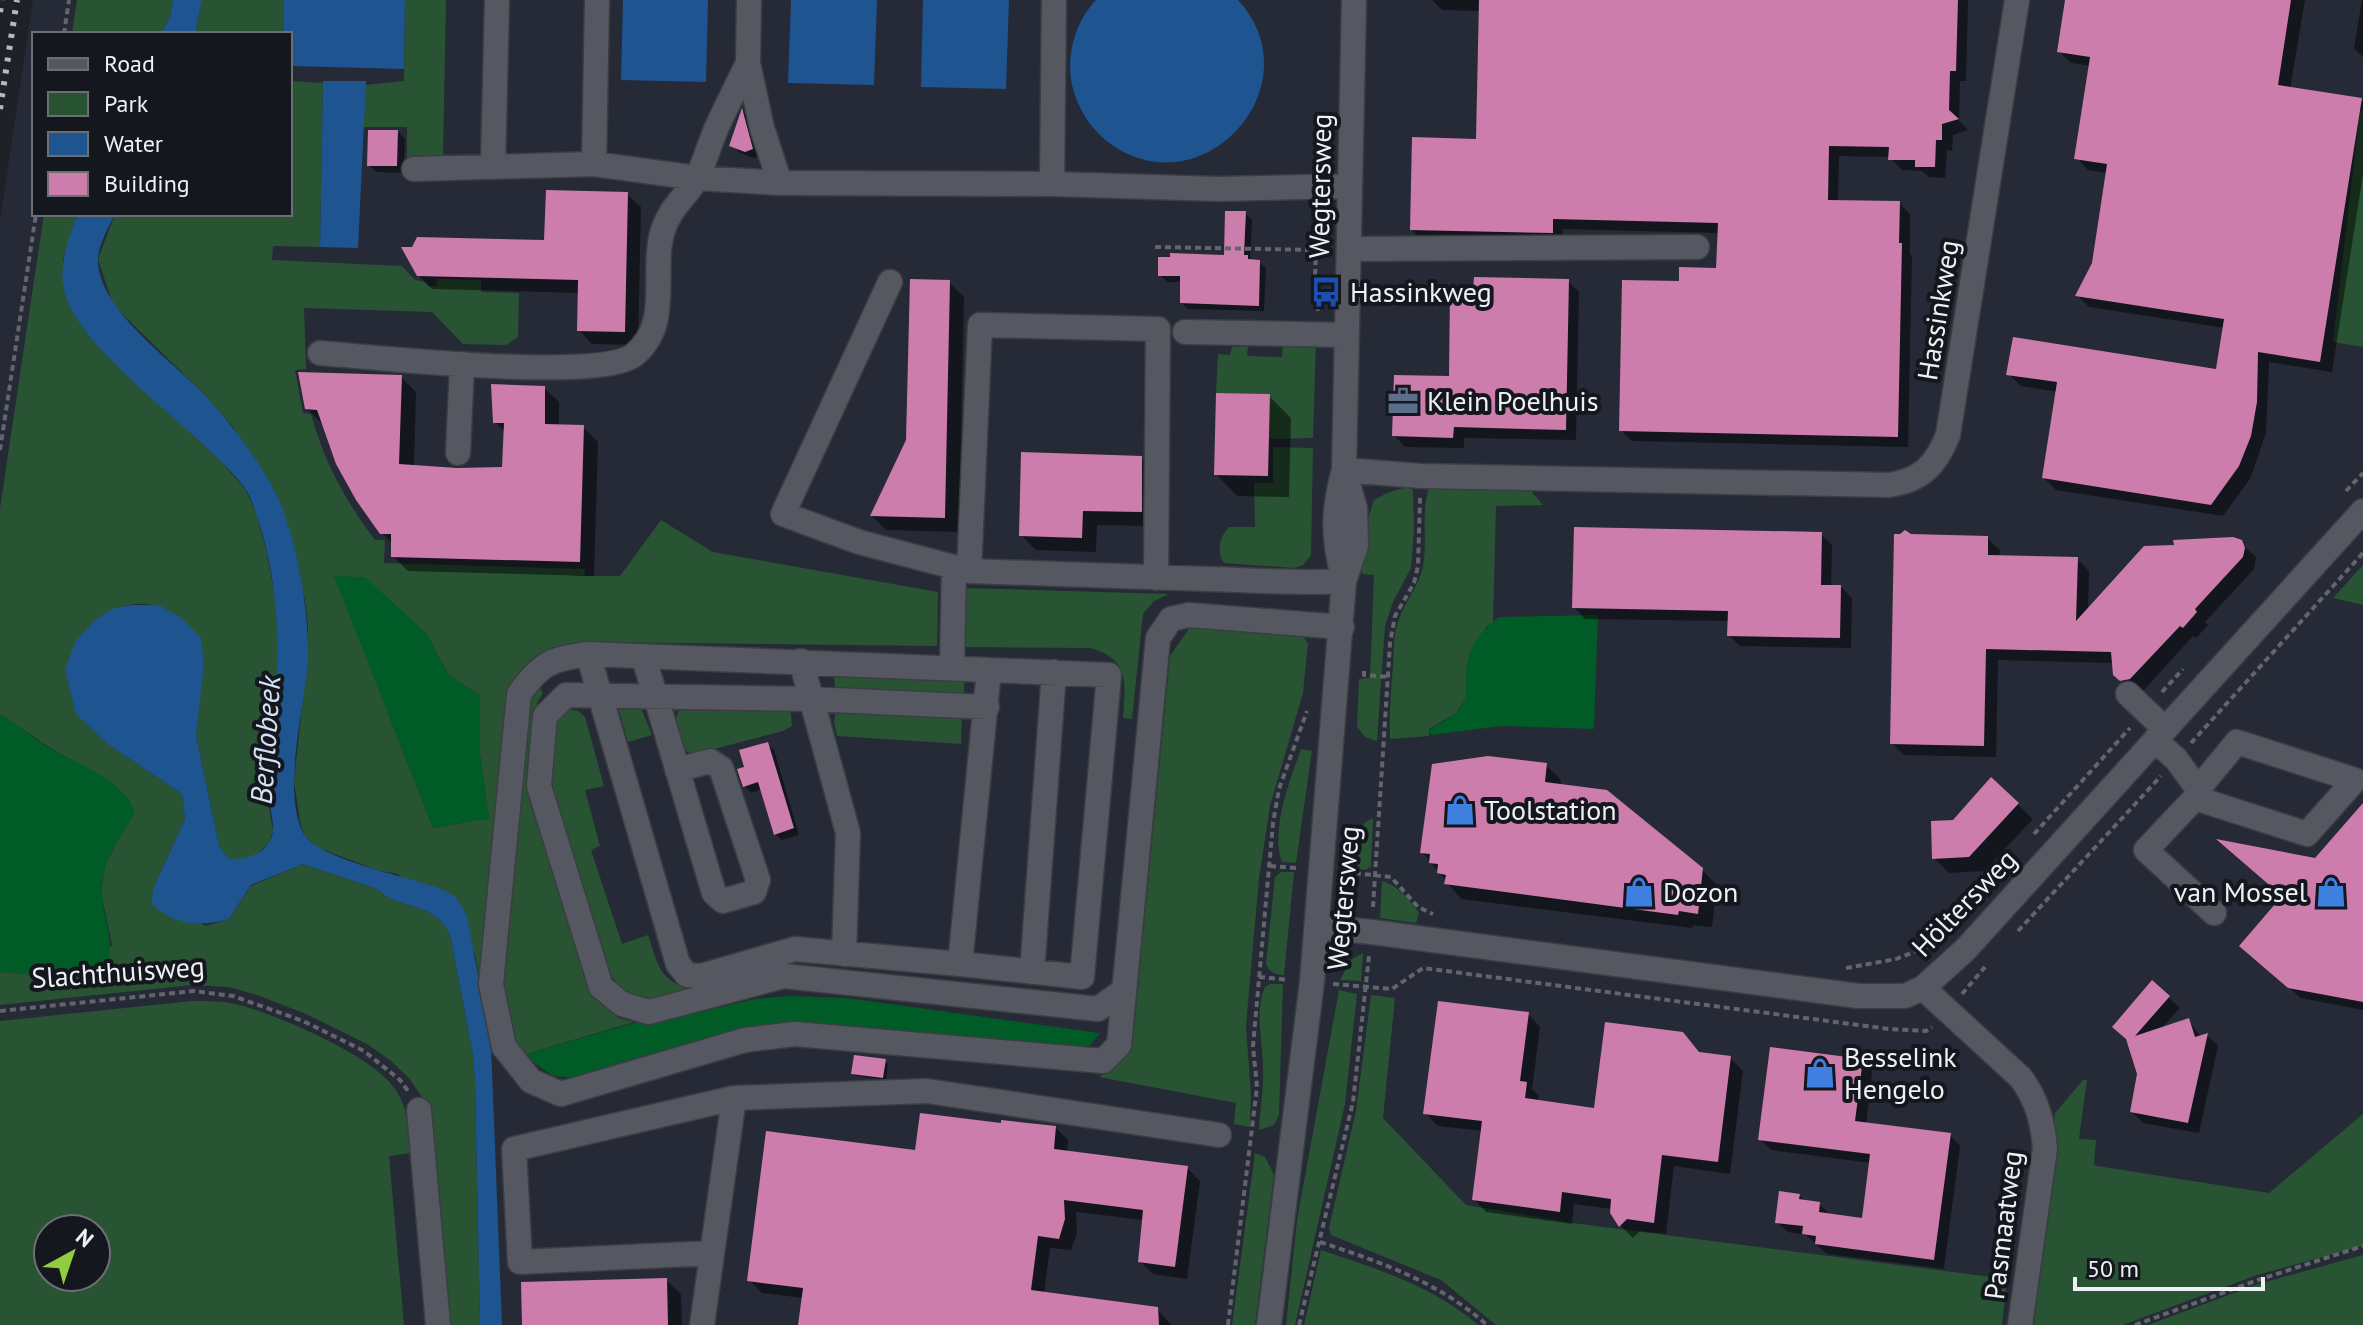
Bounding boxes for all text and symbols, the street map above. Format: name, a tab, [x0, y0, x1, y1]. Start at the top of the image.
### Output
legend	[32, 32, 292, 216]
text: Road	[104, 48, 155, 79]
text: Park	[104, 88, 149, 119]
street label: Wegtersweg	[1300, 113, 1339, 259]
text: Water	[104, 128, 163, 159]
text: Building	[104, 168, 190, 199]
street label: Hassinkweg	[1908, 237, 1967, 383]
place label: Hassinkweg	[1350, 273, 1492, 310]
bus stop icon: Hassinkweg	[1309, 275, 1343, 309]
place label: Klein Poelhuis	[1427, 382, 1599, 419]
office icon: Klein Poelhuis	[1386, 384, 1420, 418]
water label: Berflobeek	[241, 673, 289, 805]
place label: Toolstation	[1484, 791, 1617, 828]
shop icon: Toolstation	[1443, 793, 1477, 827]
street label: Wegtersweg	[1318, 824, 1367, 972]
street label: Höltersweg	[1903, 841, 2024, 964]
place label: Dozon	[1663, 873, 1738, 910]
place label: van Mossel	[2174, 873, 2307, 910]
shop icon: Dozon	[1622, 875, 1656, 909]
shop icon: van Mossel	[2314, 875, 2348, 909]
street label: Slachthuisweg	[30, 947, 206, 996]
place label: Besselink Hengelo	[1844, 1038, 1957, 1107]
shop icon: Besselink Hengelo	[1803, 1056, 1837, 1090]
street label: Pasmaatweg	[1975, 1148, 2030, 1301]
north arrow	[32, 1213, 112, 1293]
text: N	[70, 1222, 99, 1253]
scale bar	[2075, 1241, 2263, 1291]
text: 50 m	[2087, 1253, 2139, 1284]

